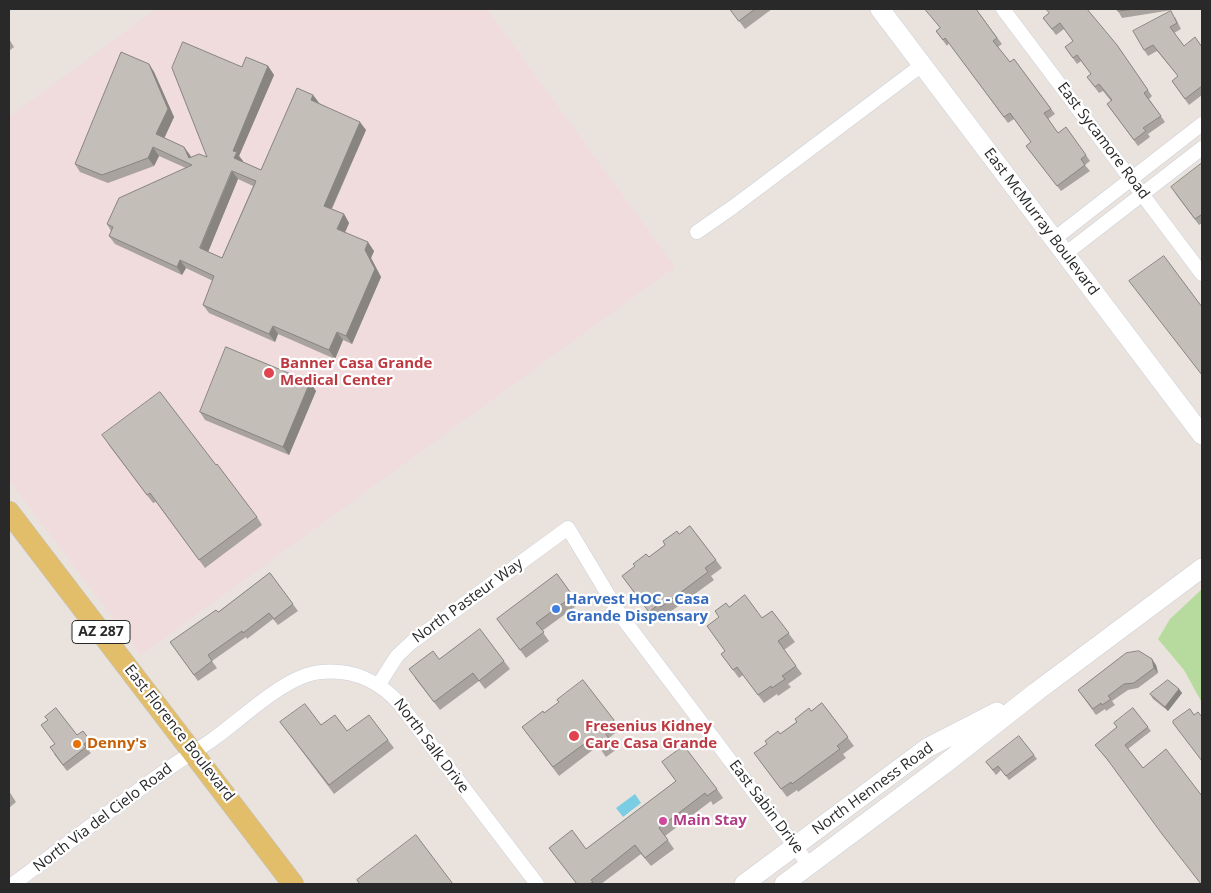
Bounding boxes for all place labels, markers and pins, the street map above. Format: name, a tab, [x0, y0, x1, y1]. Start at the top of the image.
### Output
place label: Banner Casa Grande Medical Center	[280, 355, 432, 390]
marker: Banner Casa Grande Medical Center	[262, 366, 276, 380]
place label: Harvest HOC - Casa Grande Dispensary	[566, 591, 709, 626]
marker: Harvest HOC - Casa Grande Dispensary	[550, 603, 562, 615]
place label: Fresenius Kidney Care Casa Grande	[585, 718, 717, 753]
marker: Fresenius Kidney Care Casa Grande	[567, 729, 581, 743]
place label: Denny's	[87, 735, 147, 753]
marker: Denny's	[71, 738, 83, 750]
place label: Main Stay	[673, 812, 747, 830]
marker: Main Stay	[657, 815, 669, 827]

